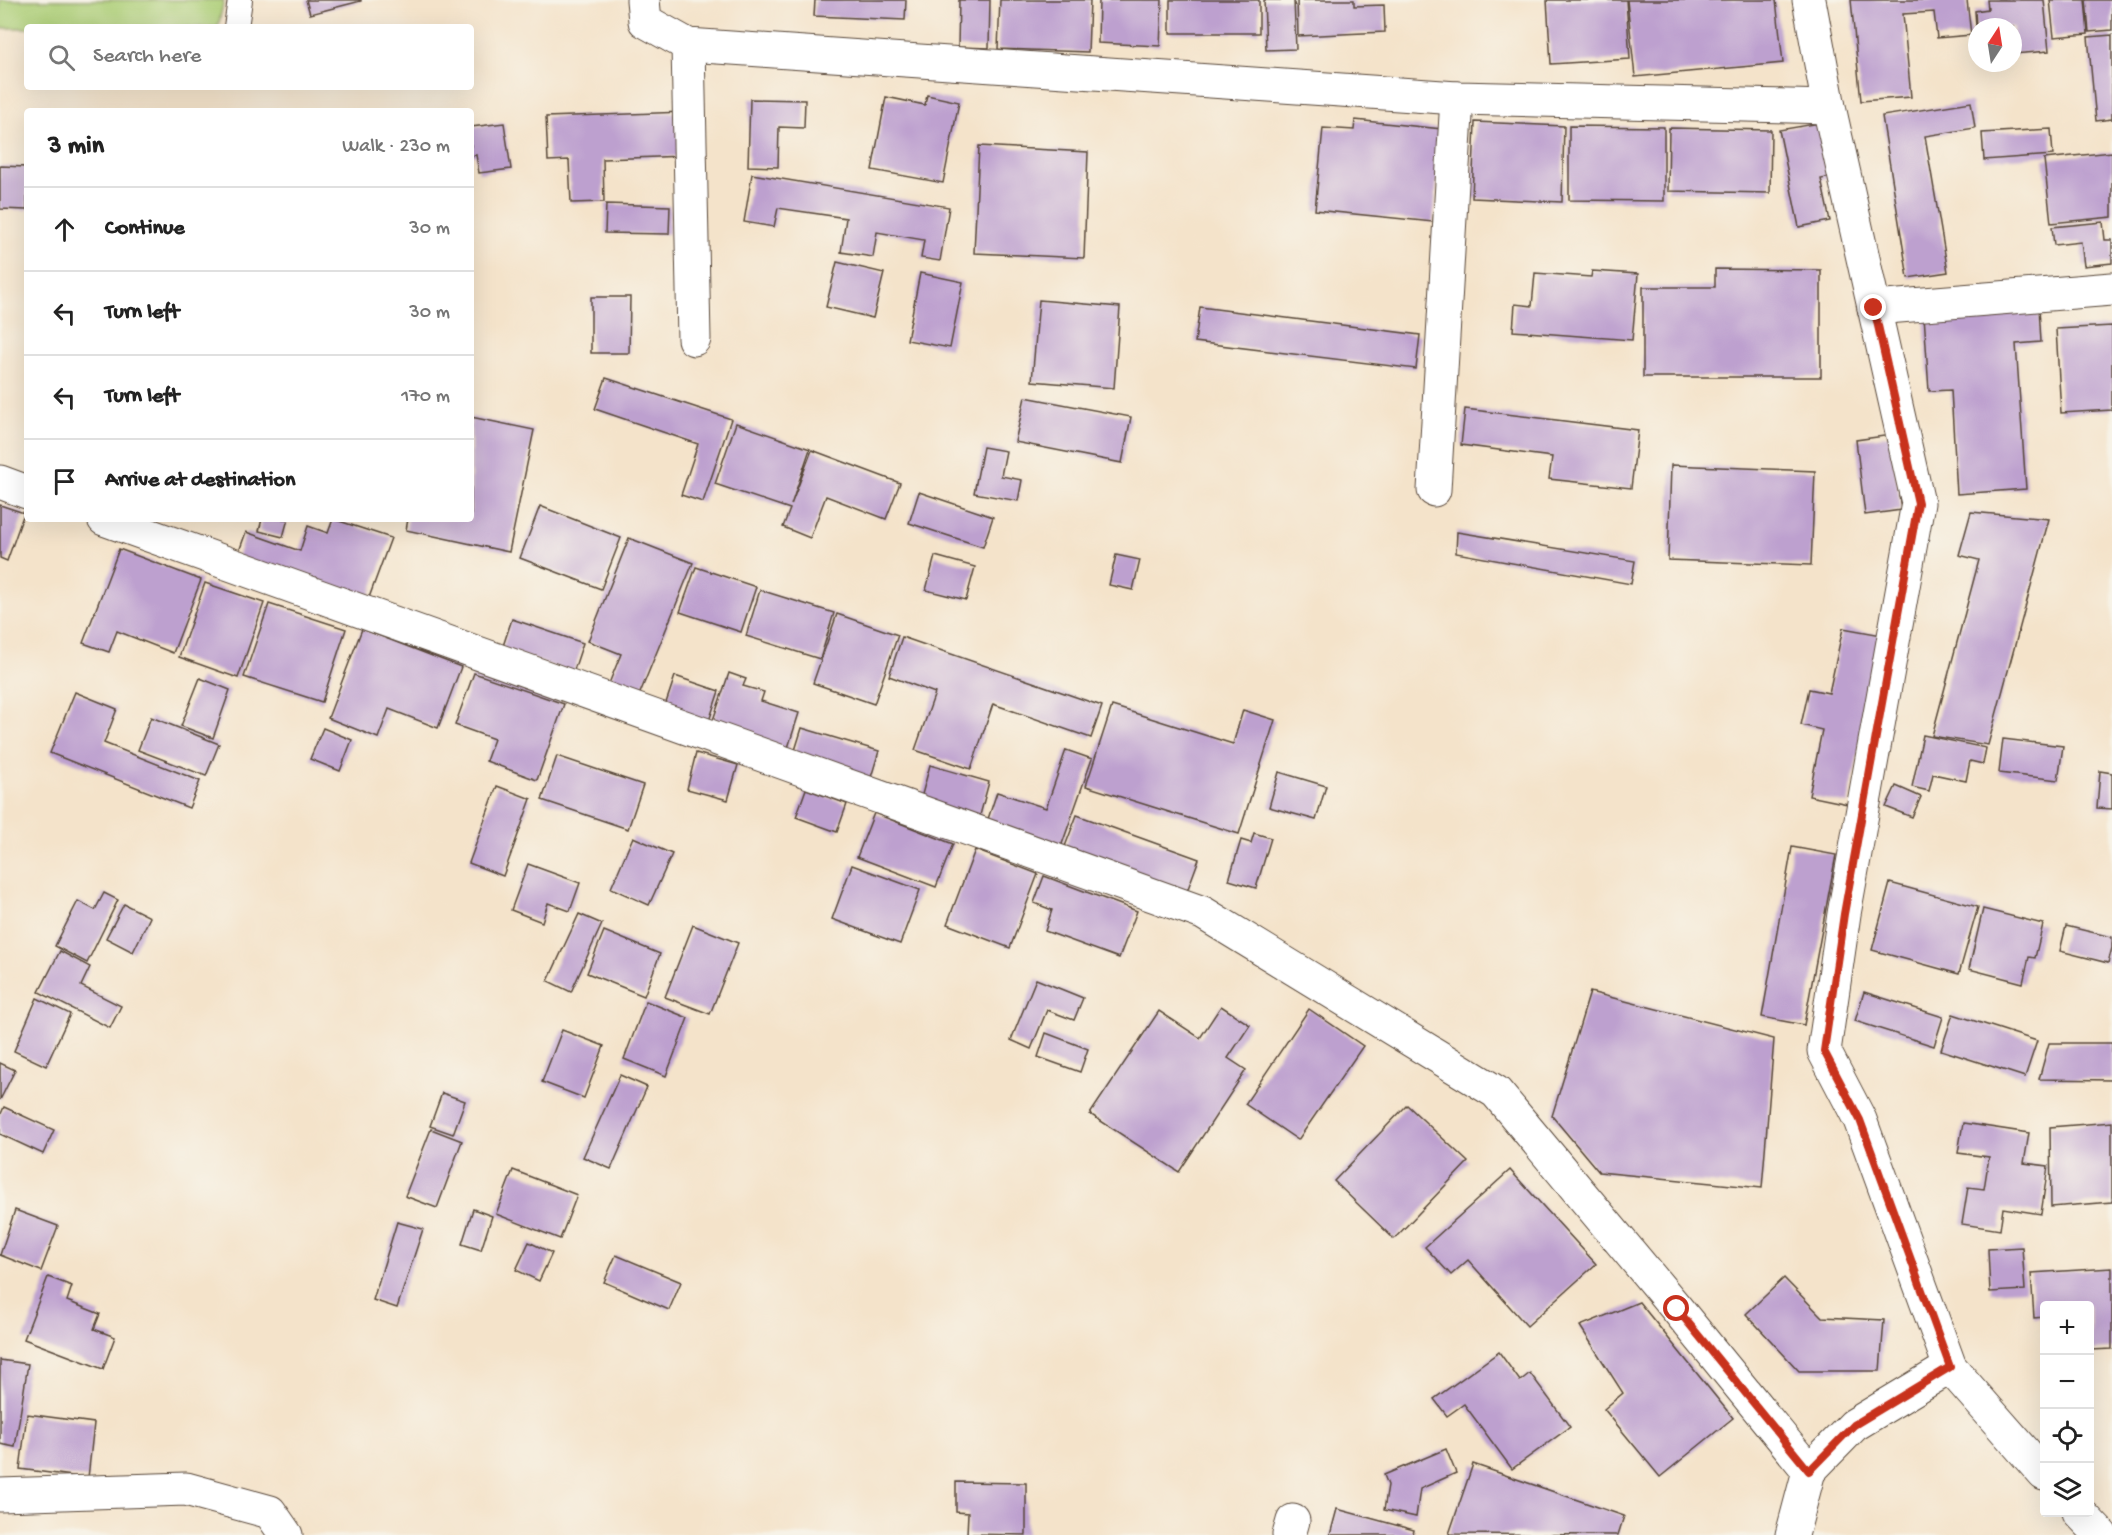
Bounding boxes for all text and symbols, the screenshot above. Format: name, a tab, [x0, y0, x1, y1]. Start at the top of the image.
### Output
north arrow	[1968, 18, 2022, 72]
search box	[24, 24, 474, 90]
icon: search	[45, 41, 78, 74]
text: Search here	[93, 44, 201, 70]
text: 3 min	[48, 132, 104, 163]
text: Walk · 230 m	[342, 136, 450, 159]
icon: ahead	[48, 213, 81, 246]
text: Continue	[105, 216, 185, 242]
text: 30 m	[409, 218, 450, 241]
route end	[1860, 294, 1886, 320]
icon: left	[48, 297, 81, 330]
text: Turn left	[105, 300, 179, 326]
text: 30 m	[409, 302, 450, 325]
icon: left	[48, 381, 81, 414]
text: Turn left	[105, 384, 179, 410]
text: 170 m	[401, 386, 450, 409]
icon: arrive	[48, 465, 81, 498]
text: Arrive at destination	[105, 468, 295, 494]
route start	[1663, 1295, 1689, 1321]
map controls	[2040, 1301, 2094, 1517]
button: +	[2040, 1301, 2094, 1355]
button: −	[2040, 1355, 2094, 1409]
button: locate	[2040, 1409, 2094, 1463]
button: layers	[2040, 1463, 2094, 1517]

